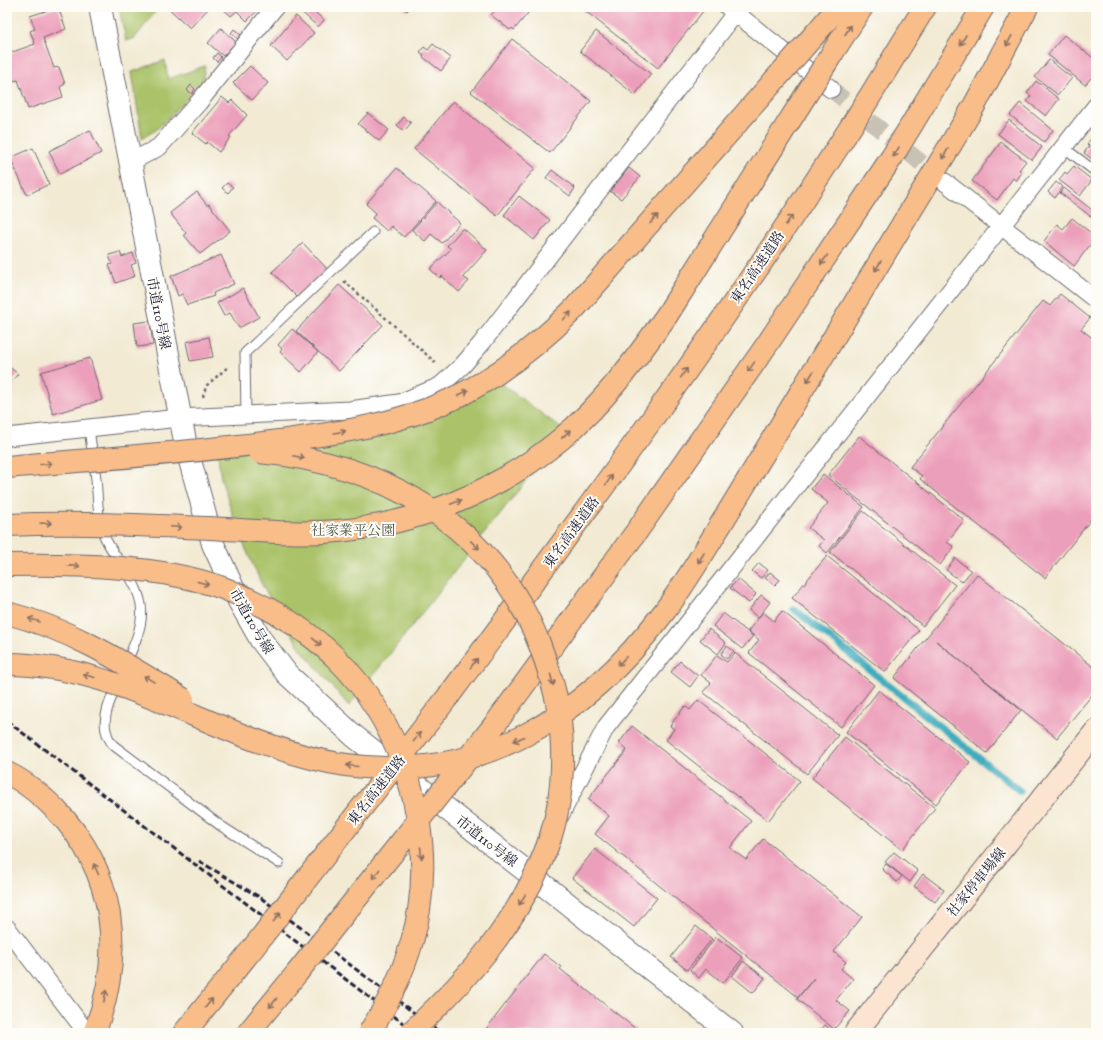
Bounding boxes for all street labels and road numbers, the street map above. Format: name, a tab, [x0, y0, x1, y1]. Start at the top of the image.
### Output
street label: 東名高速道路	[727, 228, 789, 307]
street label: 市道110号線	[142, 276, 174, 351]
street label: 東名高速道路	[540, 493, 604, 572]
street label: 市道110号線	[225, 585, 277, 658]
street label: 東名高速道路	[344, 752, 410, 829]
street label: 市道110号線	[452, 812, 521, 871]
street label: 社家停車場線	[943, 844, 1010, 921]

